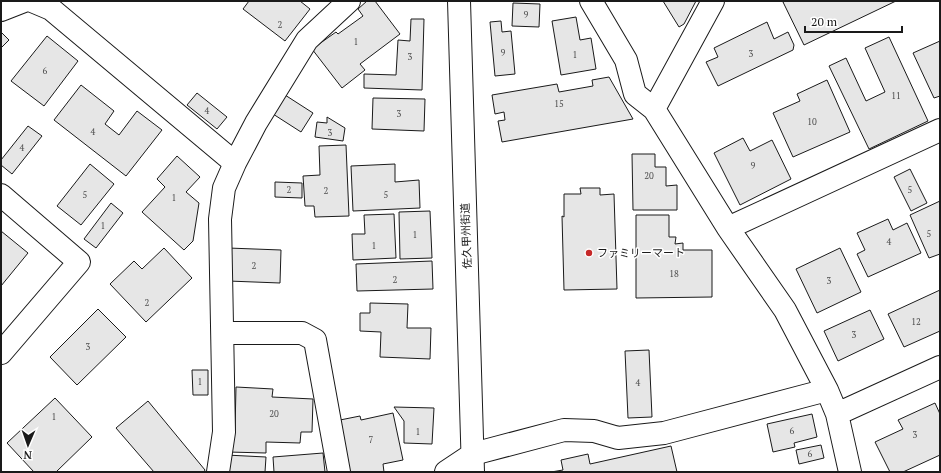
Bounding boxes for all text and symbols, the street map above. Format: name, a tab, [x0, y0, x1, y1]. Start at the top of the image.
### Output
scale bar	[805, 8, 902, 34]
house number: 9	[524, 9, 529, 21]
text: 20 m	[811, 14, 838, 29]
house number: 2	[278, 19, 283, 31]
house number: 1	[354, 36, 358, 48]
house number: 9	[501, 47, 506, 59]
house number: 3	[749, 48, 754, 60]
house number: 1	[573, 49, 577, 61]
house number: 3	[408, 51, 413, 63]
house number: 6	[43, 65, 48, 77]
house number: 11	[891, 90, 901, 102]
house number: 15	[554, 98, 564, 110]
house number: 4	[205, 105, 210, 117]
house number: 3	[397, 108, 402, 120]
house number: 10	[807, 116, 817, 128]
house number: 4	[91, 126, 96, 138]
house number: 3	[328, 127, 333, 139]
house number: 4	[20, 142, 25, 154]
house number: 9	[751, 160, 756, 172]
house number: 20	[644, 170, 654, 182]
house number: 2	[287, 184, 292, 196]
house number: 5	[908, 184, 913, 196]
house number: 2	[324, 185, 329, 197]
house number: 5	[83, 189, 88, 201]
house number: 5	[384, 189, 389, 201]
house number: 1	[172, 192, 176, 204]
street label: 佐久甲州街道	[458, 203, 474, 269]
house number: 1	[101, 220, 105, 232]
house number: 5	[927, 228, 932, 240]
house number: 1	[413, 229, 417, 241]
house number: 4	[887, 236, 892, 248]
house number: 1	[372, 240, 376, 252]
place label: ファミリーマート	[597, 246, 685, 260]
marker: ファミリーマート	[584, 248, 594, 258]
house number: 2	[252, 260, 257, 272]
house number: 18	[669, 268, 679, 280]
house number: 2	[393, 274, 398, 286]
house number: 3	[827, 275, 832, 287]
house number: 2	[145, 297, 150, 309]
house number: 12	[911, 316, 921, 328]
house number: 3	[852, 329, 857, 341]
house number: 3	[86, 341, 91, 353]
house number: 1	[198, 376, 202, 388]
house number: 4	[636, 377, 641, 389]
house number: 20	[269, 408, 279, 420]
house number: 1	[52, 411, 56, 423]
north arrow	[8, 425, 48, 465]
house number: 6	[790, 425, 795, 437]
house number: 1	[416, 426, 420, 438]
house number: 3	[913, 429, 918, 441]
house number: 7	[369, 434, 374, 446]
text: N	[23, 448, 32, 462]
house number: 6	[808, 448, 813, 460]

